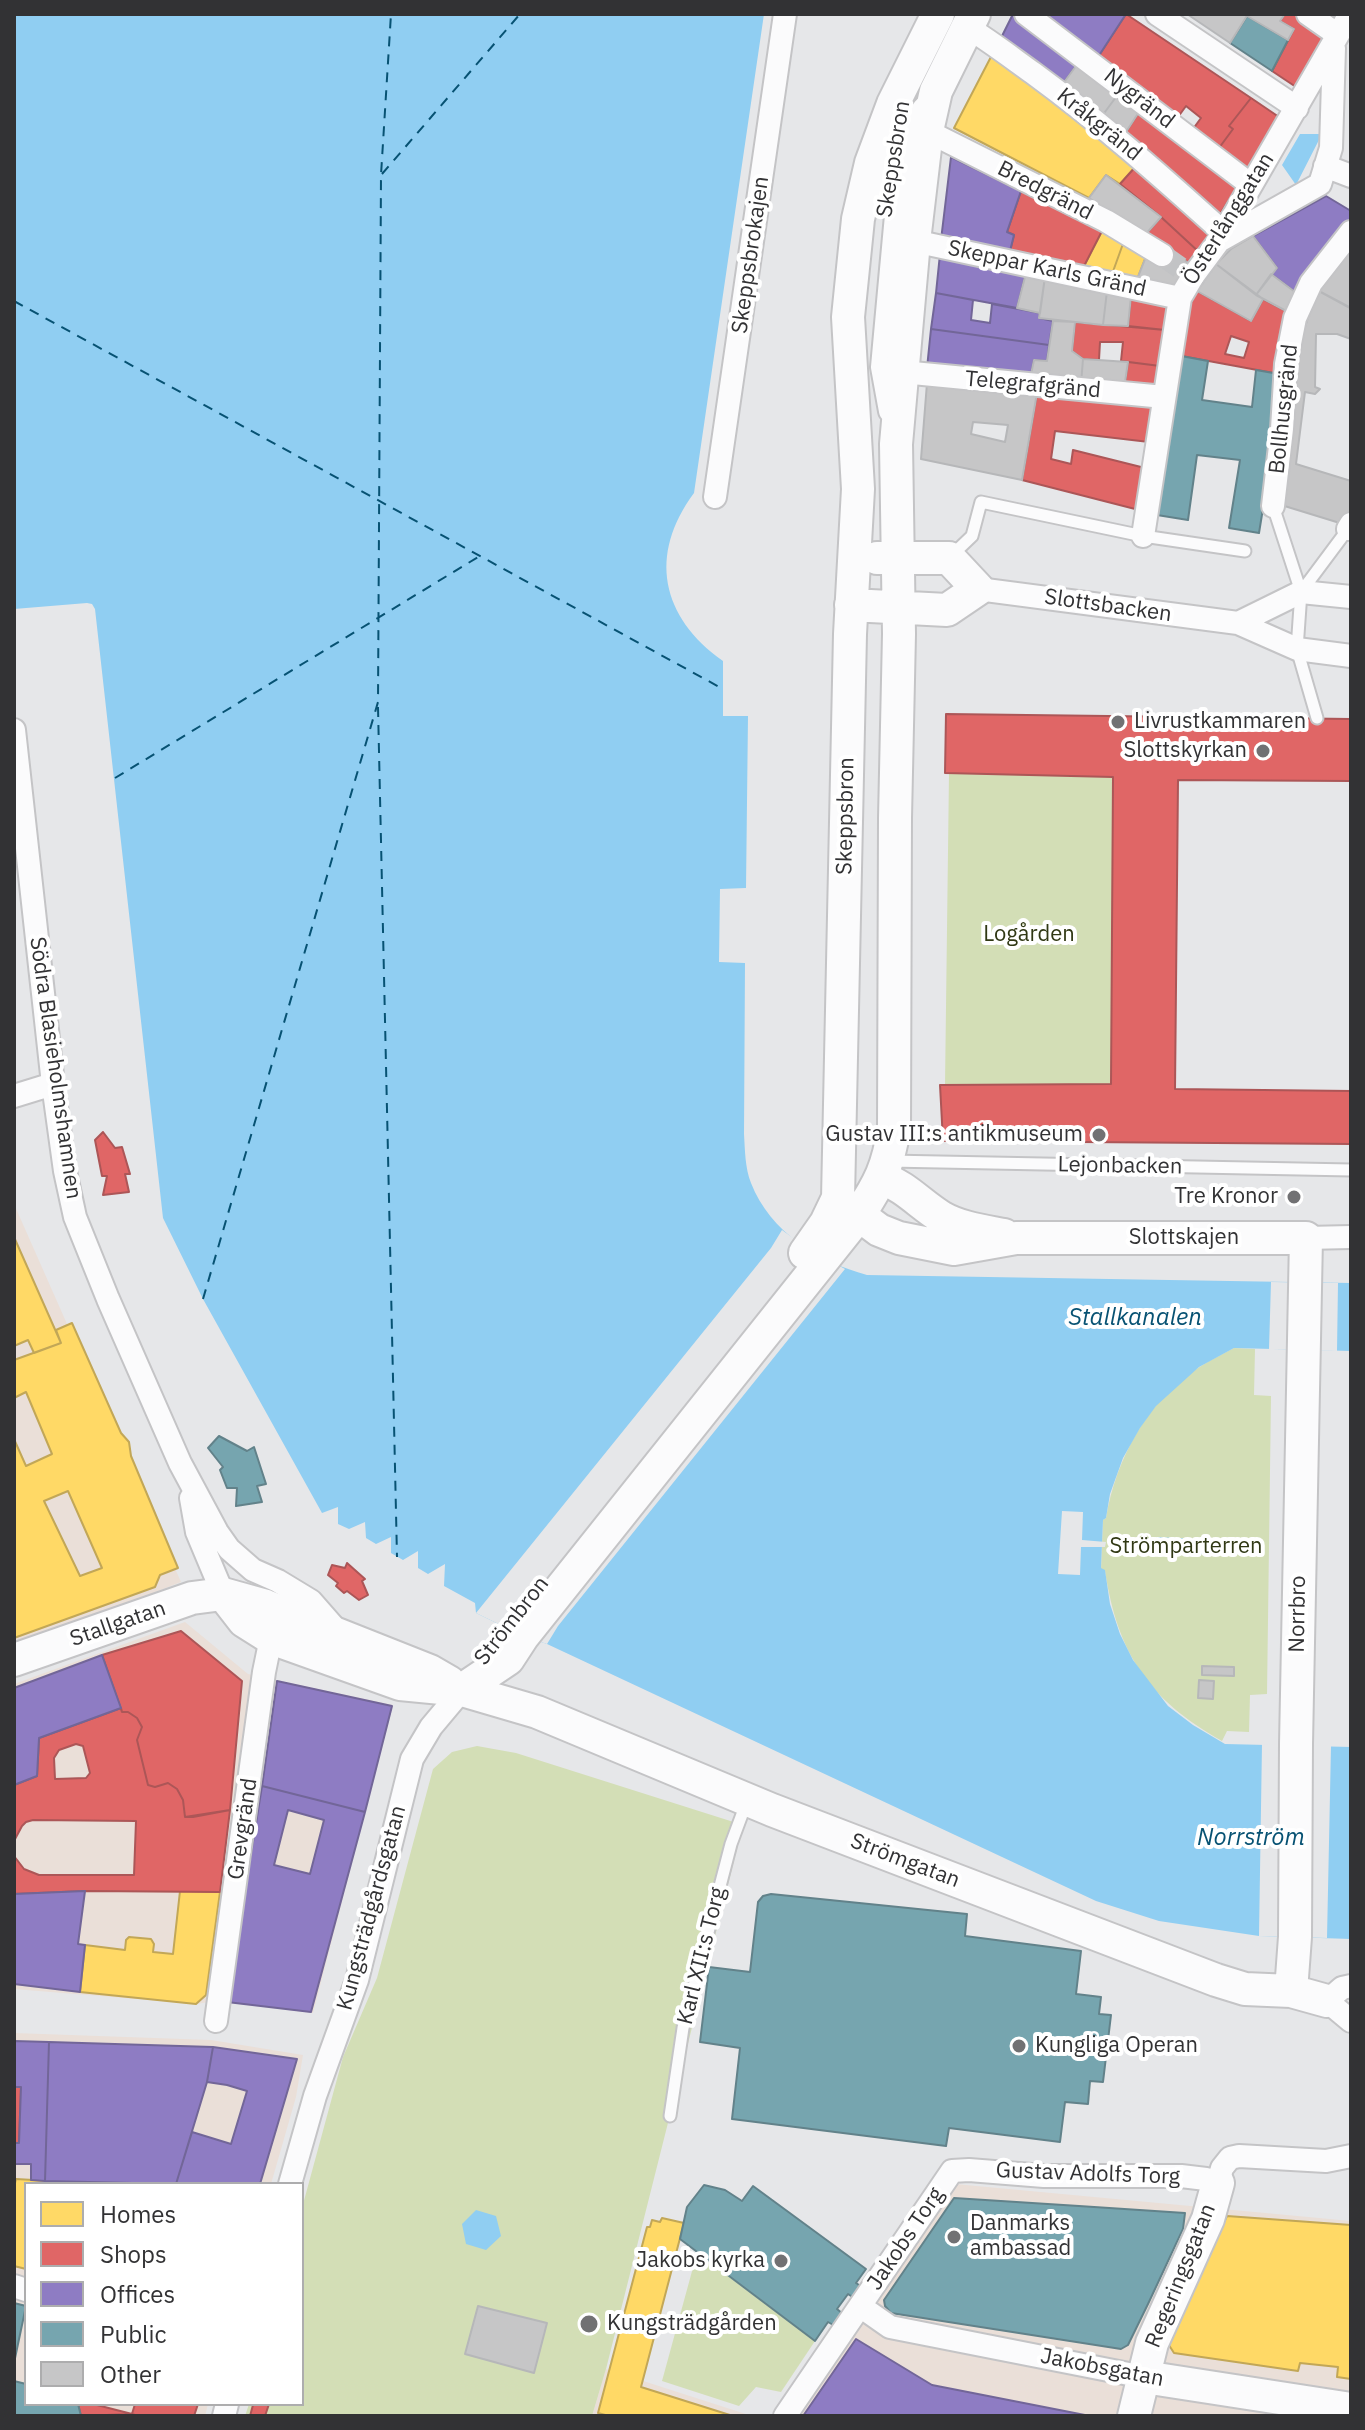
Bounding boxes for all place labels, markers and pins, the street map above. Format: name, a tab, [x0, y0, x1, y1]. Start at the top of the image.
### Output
place label: Livrustkammaren	[1134, 709, 1306, 735]
marker: Livrustkammaren	[1109, 713, 1127, 731]
place label: Slottskyrkan	[1124, 738, 1247, 764]
marker: Slottskyrkan	[1254, 742, 1272, 760]
place label: Gustav III:s antikmuseum	[825, 1122, 1083, 1148]
marker: Gustav III:s antikmuseum	[1090, 1126, 1108, 1144]
place label: Tre Kronor	[1174, 1184, 1278, 1210]
marker: Tre Kronor	[1285, 1188, 1303, 1206]
place label: Kungliga Operan	[1035, 2033, 1198, 2059]
marker: Kungliga Operan	[1010, 2037, 1028, 2055]
place label: Danmarks ambassad	[970, 2211, 1071, 2262]
marker: Danmarks ambassad	[945, 2228, 963, 2246]
place label: Jakobs kyrka	[636, 2248, 765, 2274]
marker: Jakobs kyrka	[772, 2252, 790, 2270]
place label: Kungsträdgården	[607, 2311, 777, 2337]
marker: Kungsträdgården	[578, 2313, 600, 2335]

